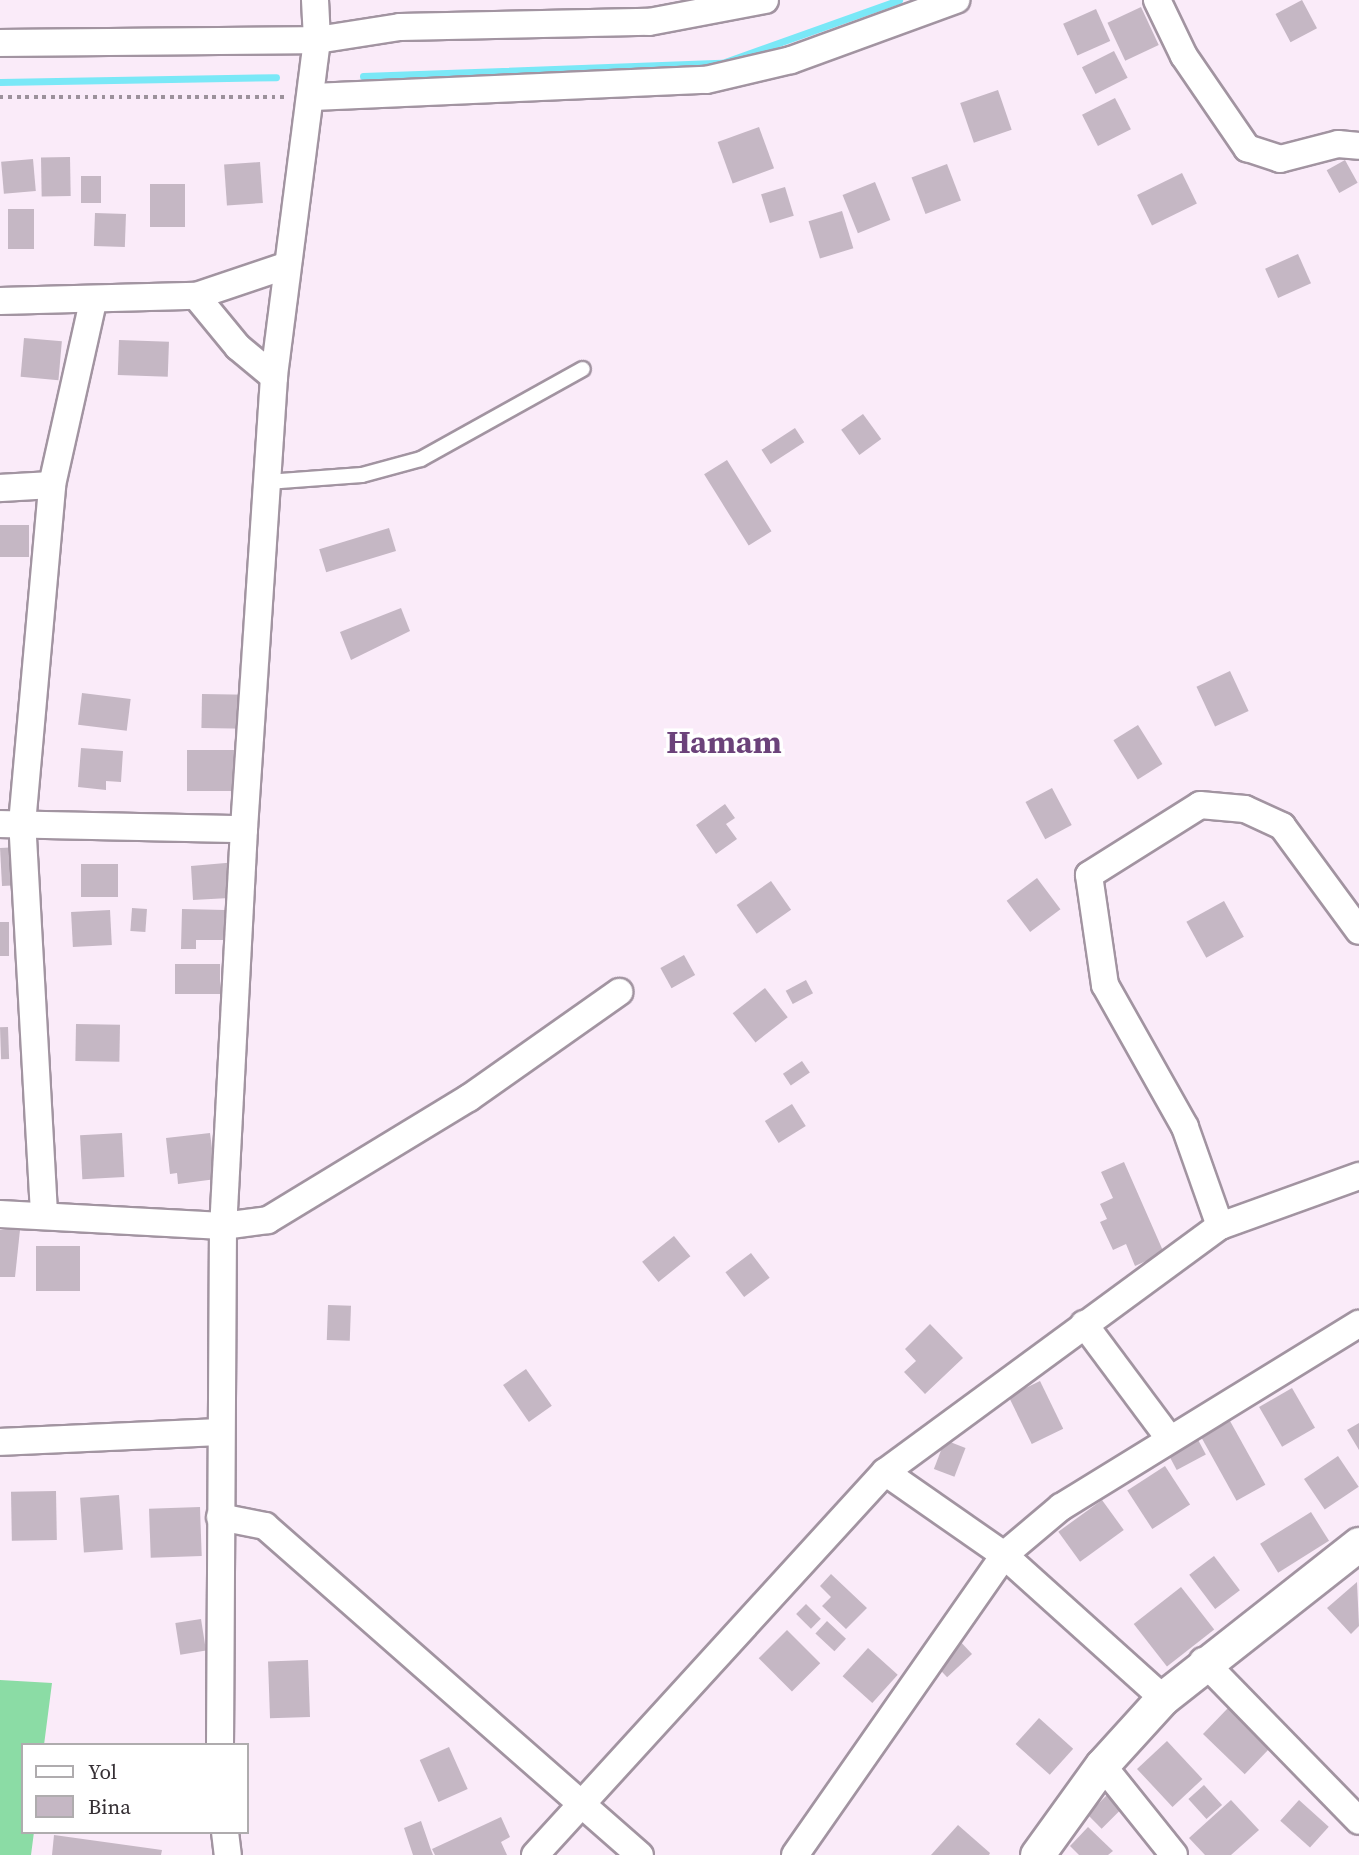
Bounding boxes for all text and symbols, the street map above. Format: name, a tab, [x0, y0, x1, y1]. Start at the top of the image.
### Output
district label: Hamam	[666, 723, 782, 761]
legend	[21, 1743, 248, 1834]
text: Yol	[88, 1757, 117, 1786]
text: Bina	[88, 1792, 131, 1821]

